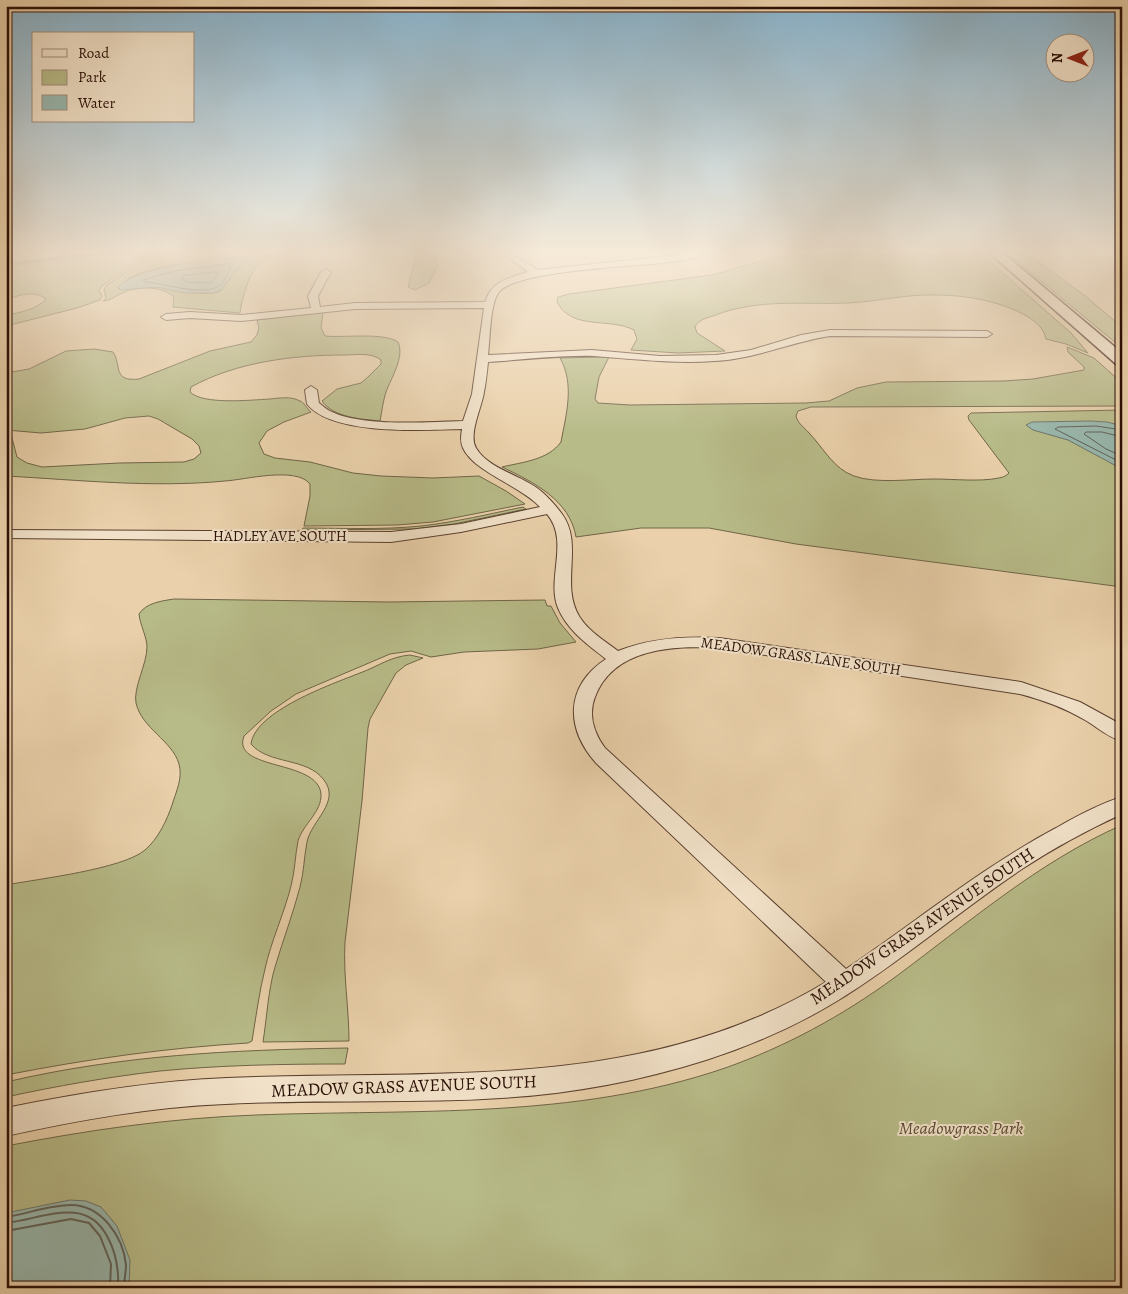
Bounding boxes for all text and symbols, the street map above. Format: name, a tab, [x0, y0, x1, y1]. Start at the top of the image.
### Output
legend	[32, 32, 195, 122]
north arrow	[1046, 32, 1096, 82]
text: Road	[78, 43, 110, 63]
text: N	[1048, 53, 1067, 63]
text: Park	[78, 67, 107, 87]
text: Water	[77, 93, 115, 113]
street label: HADLEY AVE SOUTH	[213, 526, 347, 546]
street label: MEADOW GRASS LANE SOUTH	[700, 632, 902, 680]
street label: MEADOW GRASS AVENUE SOUTH	[805, 842, 1039, 1010]
street label: MEADOW GRASS AVENUE SOUTH	[271, 1069, 537, 1103]
park label: Meadowgrass Park	[899, 1116, 1023, 1140]

